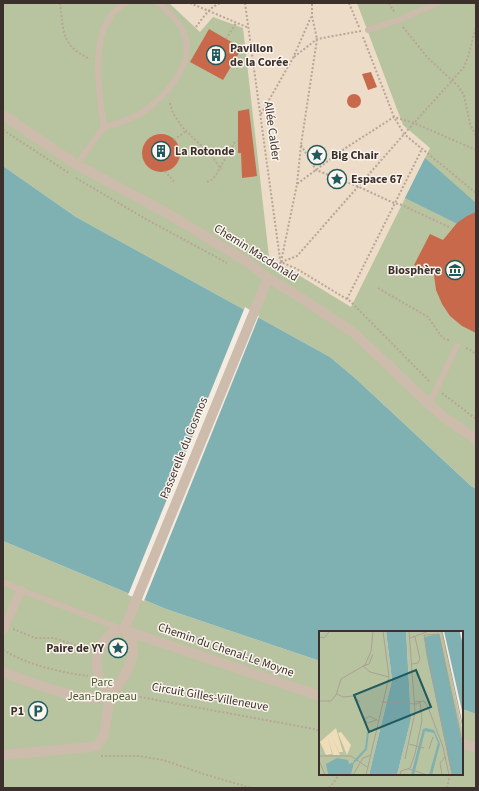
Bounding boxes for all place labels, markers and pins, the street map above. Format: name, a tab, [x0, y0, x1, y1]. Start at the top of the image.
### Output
place label: Pavillon de la Corée	[230, 40, 288, 71]
building icon: Pavillon de la Corée	[205, 44, 227, 66]
building icon: La Rotonde	[150, 140, 172, 162]
place label: La Rotonde	[175, 143, 235, 160]
place icon: Big Chair	[306, 144, 328, 166]
place label: Big Chair	[331, 147, 379, 164]
place icon: Espace 67	[326, 168, 348, 190]
place label: Espace 67	[351, 171, 403, 188]
museum icon: Biosphère	[444, 259, 466, 281]
place label: Biosphère	[388, 262, 441, 279]
place icon: Paire de YY	[107, 637, 129, 659]
place label: Paire de YY	[46, 640, 105, 657]
parking icon: P1	[27, 700, 49, 722]
place label: P1	[11, 703, 24, 720]

